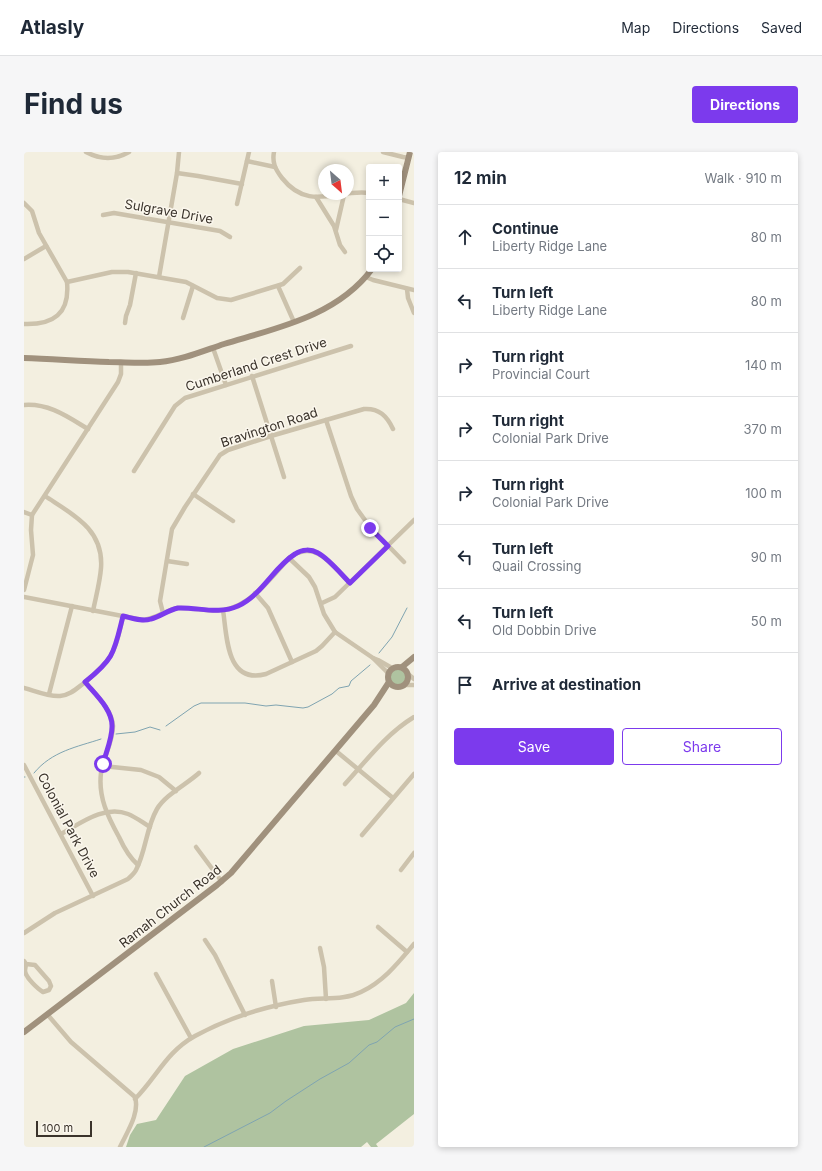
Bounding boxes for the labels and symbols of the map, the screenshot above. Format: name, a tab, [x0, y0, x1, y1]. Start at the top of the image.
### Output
north arrow	[318, 164, 354, 200]
street label: Sulgrave Drive	[123, 195, 215, 227]
street label: Cumberland Crest Drive	[183, 334, 329, 394]
street label: Bravington Road	[218, 404, 320, 450]
route end	[361, 519, 379, 537]
route start	[94, 755, 112, 773]
street label: Colonial Park Drive	[34, 770, 104, 880]
street label: Ramah Church Road	[116, 861, 224, 951]
scale bar	[36, 1119, 92, 1138]

